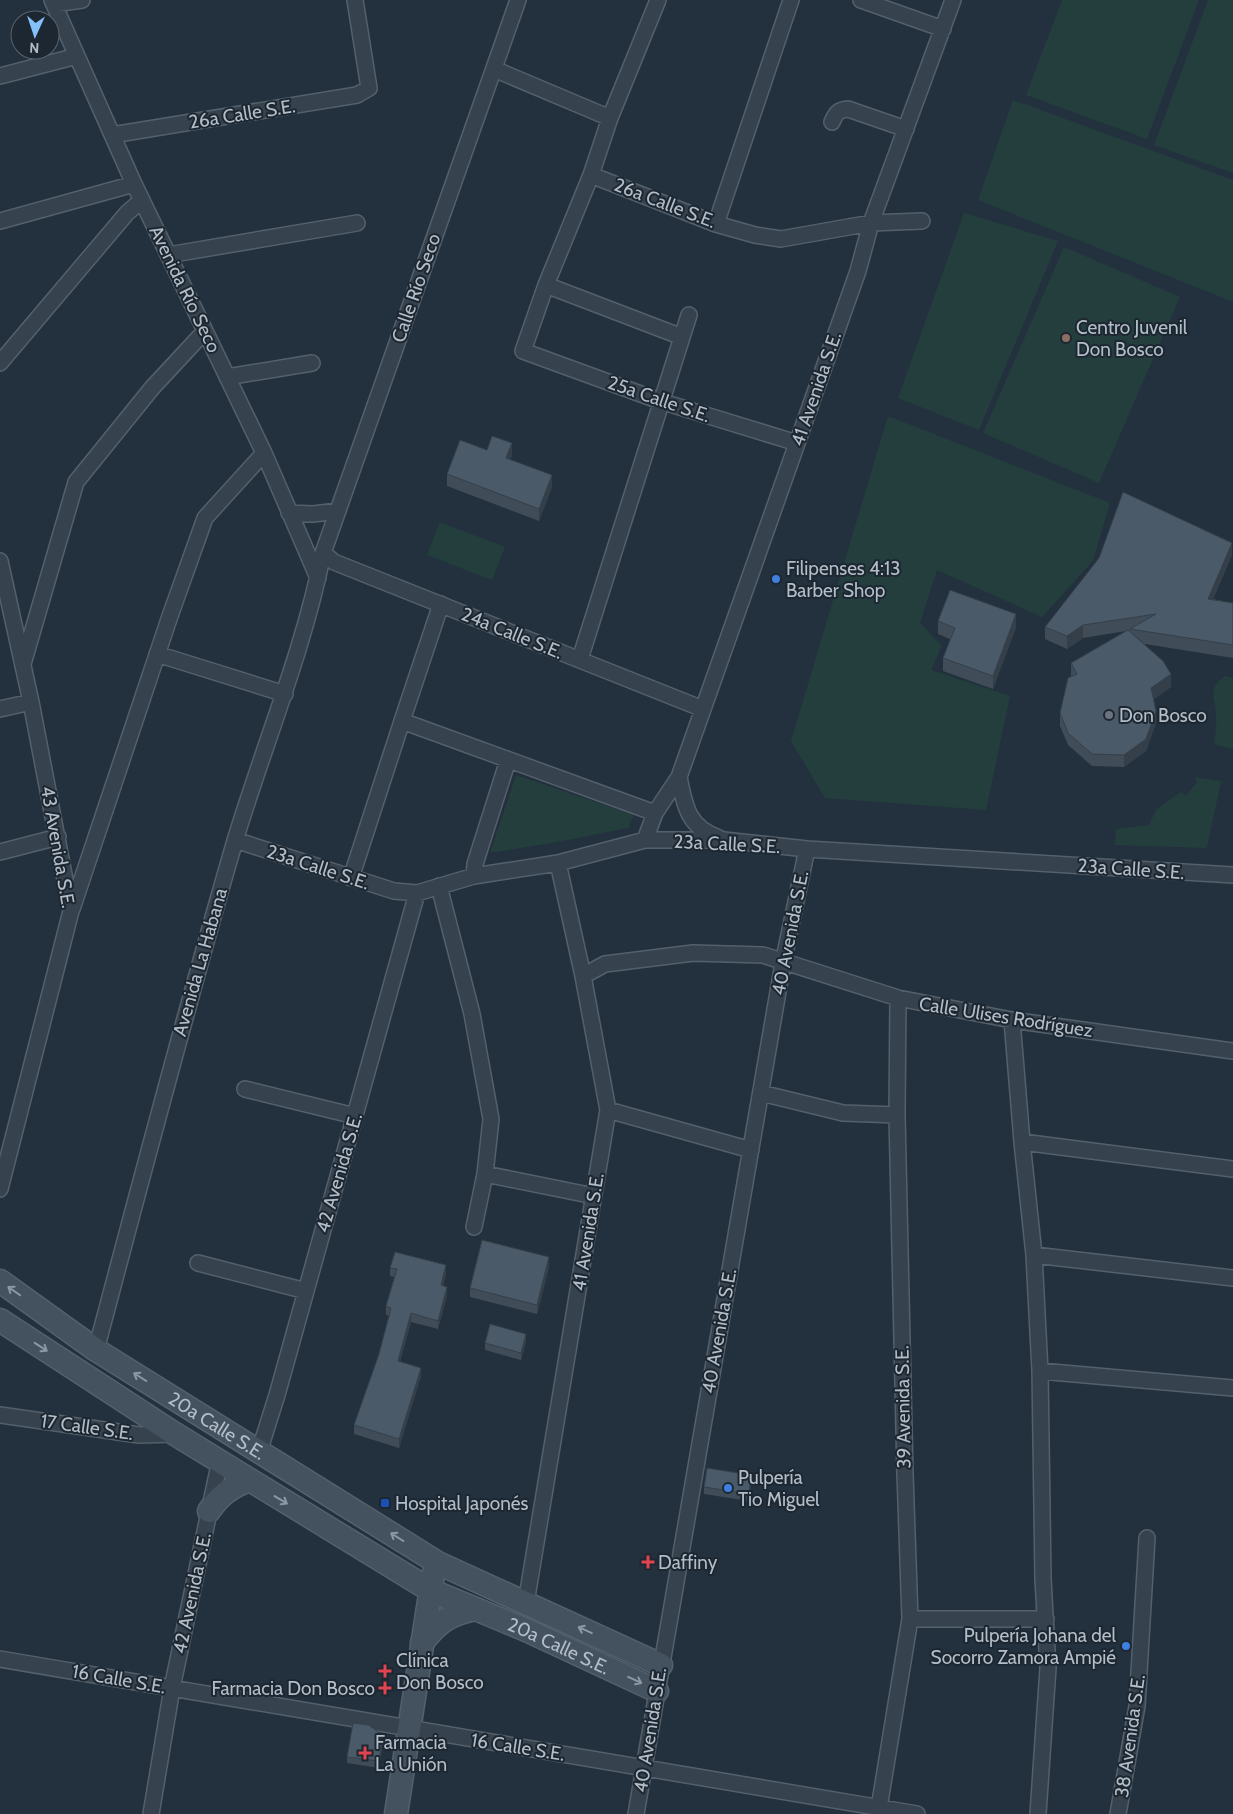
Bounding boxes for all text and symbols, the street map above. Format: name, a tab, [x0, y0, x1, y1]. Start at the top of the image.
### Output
north arrow	[10, 10, 60, 60]
text: N	[29, 39, 40, 57]
street label: 26a Calle S.E.	[187, 94, 297, 134]
street label: 26a Calle S.E.	[611, 173, 719, 233]
street label: Avenida Río Seco	[144, 222, 226, 356]
street label: Calle Río Seco	[387, 231, 445, 345]
place label: Centro Juvenil Don Bosco	[1076, 316, 1188, 361]
street label: 41 Avenida S.E.	[786, 329, 846, 449]
marker: Centro Juvenil Don Bosco	[1060, 332, 1072, 344]
street label: 25a Calle S.E.	[605, 371, 713, 427]
place label: Filipenses 4:13 Barber Shop	[786, 557, 900, 602]
marker: Filipenses 4:13 Barber Shop	[770, 573, 782, 585]
street label: 24a Calle S.E.	[458, 602, 566, 664]
place label: Don Bosco	[1119, 704, 1207, 727]
marker: Don Bosco	[1103, 709, 1115, 721]
street label: 43 Avenida S.E.	[36, 784, 80, 910]
street label: 23a Calle S.E.	[673, 830, 781, 858]
street label: 23a Calle S.E.	[264, 840, 372, 894]
street label: 23a Calle S.E.	[1077, 854, 1185, 884]
street label: 40 Avenida S.E.	[767, 869, 813, 997]
street label: Avenida La Habana	[168, 885, 232, 1039]
street label: Calle Ulises Rodríguez	[917, 992, 1095, 1042]
street label: 42 Avenida S.E.	[311, 1111, 367, 1235]
street label: 41 Avenida S.E.	[567, 1171, 609, 1293]
street label: 40 Avenida S.E.	[697, 1267, 741, 1395]
one-way arrow	[7, 1286, 21, 1296]
one-way arrow	[34, 1342, 48, 1352]
street label: 39 Avenida S.E.	[890, 1345, 916, 1469]
one-way arrow	[134, 1372, 148, 1382]
street label: 20a Calle S.E.	[164, 1387, 270, 1464]
street label: 17 Calle S.E.	[39, 1409, 135, 1445]
place label: Pulpería Tio Miguel	[738, 1466, 820, 1511]
marker: Pulpería Tio Miguel	[722, 1482, 734, 1494]
place label: Hospital Japonés	[395, 1492, 529, 1515]
one-way arrow	[274, 1495, 288, 1505]
marker: Hospital Japonés	[379, 1497, 391, 1509]
street label: 42 Avenida S.E.	[168, 1530, 216, 1656]
one-way arrow	[391, 1532, 405, 1542]
place label: Daffiny	[658, 1551, 718, 1574]
marker: Daffiny	[642, 1556, 654, 1568]
street label: 20a Calle S.E.	[504, 1612, 614, 1679]
place label: Pulpería Johana del Socorro Zamora Ampié	[931, 1624, 1117, 1669]
one-way arrow	[578, 1625, 593, 1635]
marker: Pulpería Johana del Socorro Zamora Ampié	[1120, 1640, 1132, 1652]
place label: Clínica Don Bosco	[396, 1649, 484, 1694]
street label: 16 Calle S.E.	[70, 1659, 168, 1699]
marker: Clínica Don Bosco	[378, 1664, 392, 1678]
street label: 40 Avenida S.E.	[629, 1666, 671, 1794]
street label: 38 Avenida S.E.	[1110, 1673, 1150, 1799]
one-way arrow	[627, 1676, 642, 1686]
place label: Farmacia Don Bosco	[212, 1677, 375, 1700]
marker: Farmacia Don Bosco	[379, 1682, 391, 1694]
street label: 16 Calle S.E.	[470, 1728, 566, 1766]
place label: Farmacia La Unión	[375, 1731, 447, 1776]
marker: Farmacia La Unión	[359, 1747, 371, 1759]

